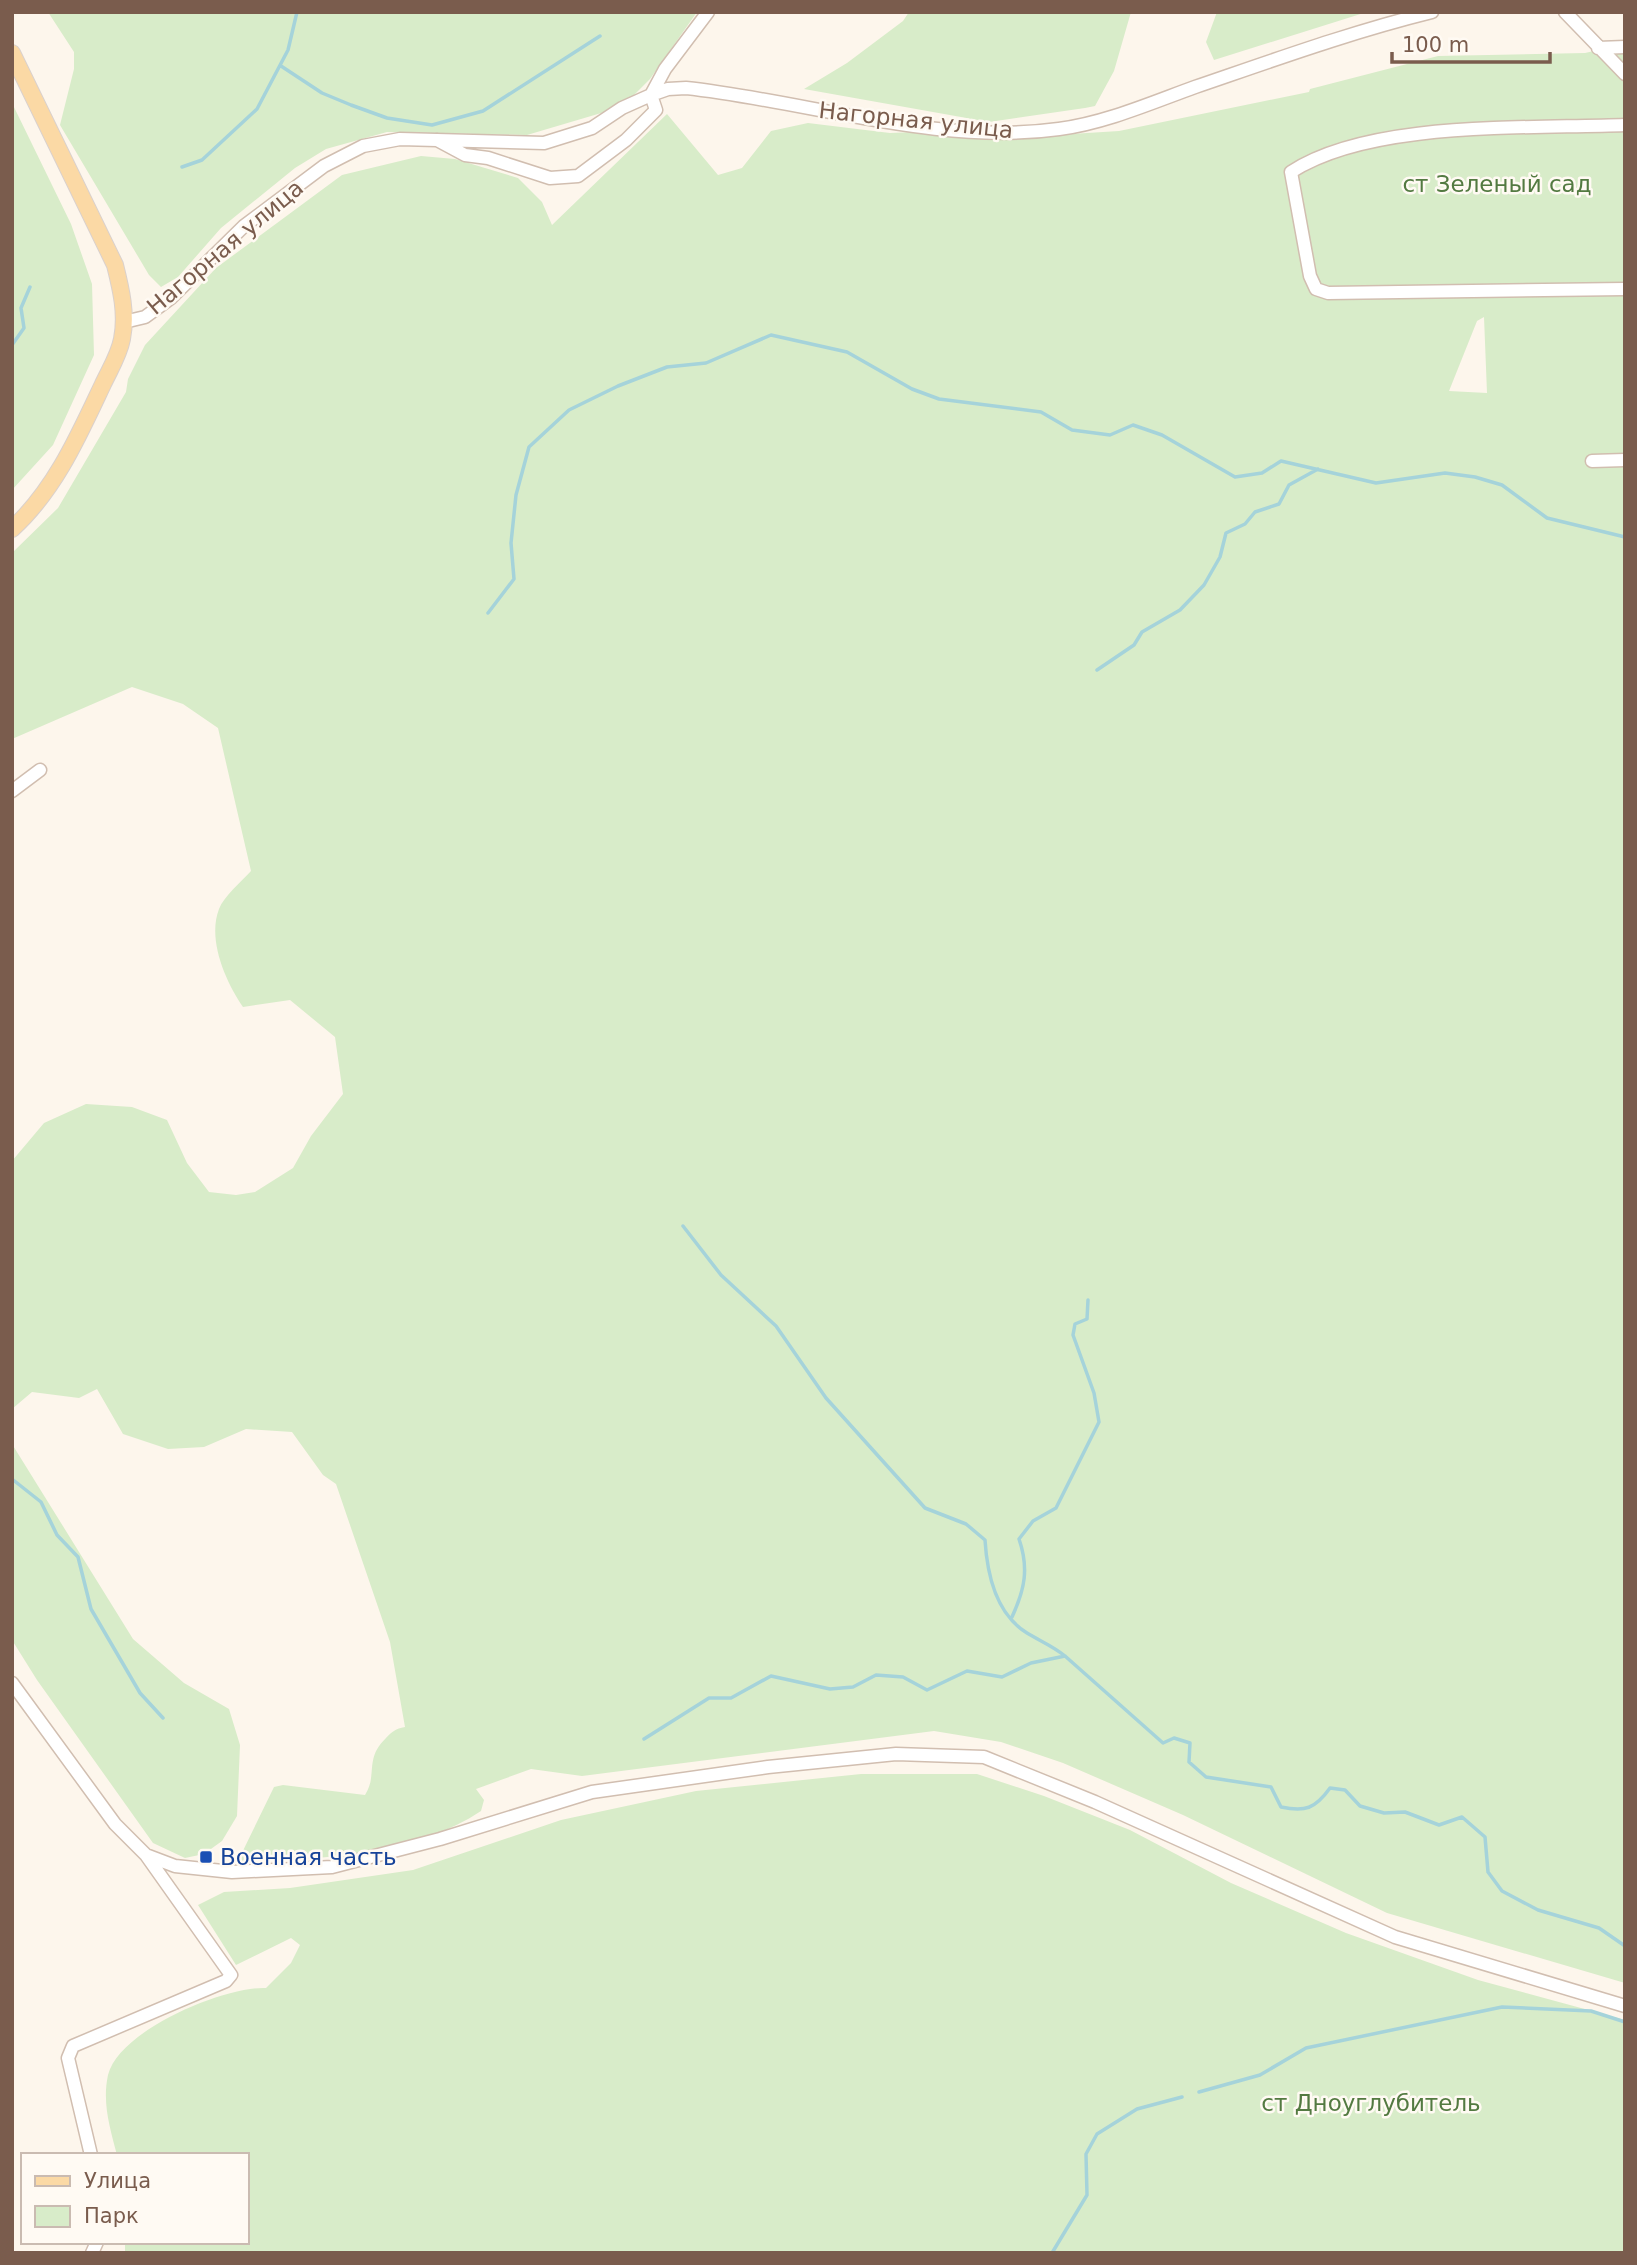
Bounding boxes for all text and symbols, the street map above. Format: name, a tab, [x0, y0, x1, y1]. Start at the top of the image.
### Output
scale bar	[1392, 21, 1550, 65]
text: 100 m	[1402, 33, 1469, 57]
street label: Нагорная улица	[817, 97, 1015, 143]
park label: ст Зеленый сад	[1402, 171, 1592, 197]
street label: Нагорная улица	[142, 174, 308, 320]
place label: Военная часть	[220, 1844, 397, 1870]
marker: Военная часть	[198, 1849, 214, 1865]
park label: ст Дноуглубитель	[1261, 2090, 1481, 2116]
legend	[21, 2153, 248, 2244]
text: Улица	[84, 2169, 151, 2193]
text: Парк	[84, 2204, 139, 2228]

